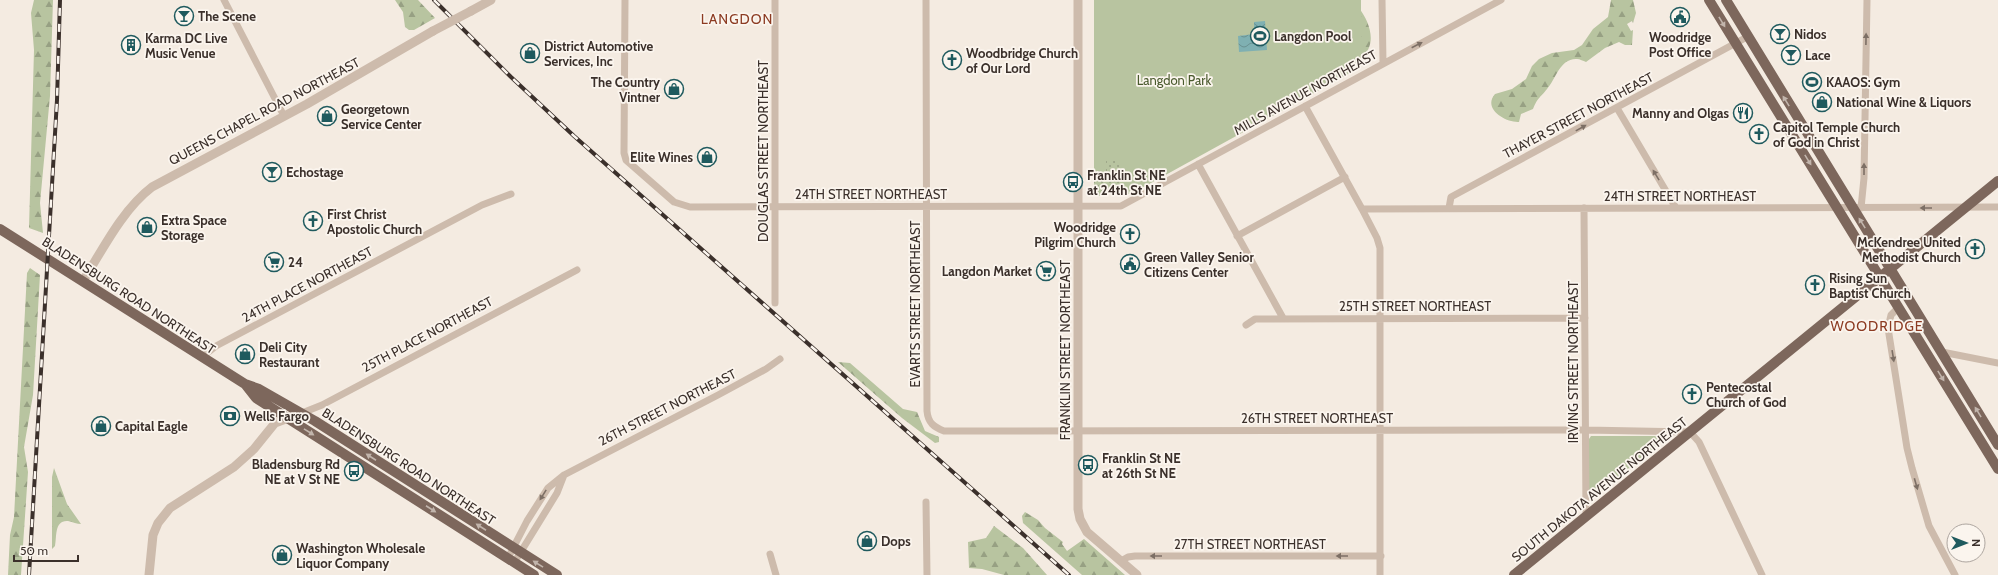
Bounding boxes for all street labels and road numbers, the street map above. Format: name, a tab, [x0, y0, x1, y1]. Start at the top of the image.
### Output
street label: MILLS AVENUE NORTHEAST	[1231, 46, 1379, 138]
street label: QUEENS CHAPEL ROAD NORTHEAST	[166, 54, 362, 168]
street label: DOUGLAS STREET NORTHEAST	[755, 60, 771, 242]
street label: THAYER STREET NORTHEAST	[1500, 68, 1656, 161]
street label: 24TH STREET NORTHEAST	[795, 186, 947, 202]
street label: 24TH STREET NORTHEAST	[1604, 188, 1756, 204]
street label: EVARTS STREET NORTHEAST	[907, 220, 923, 387]
street label: BLADENSBURG ROAD NORTHEAST	[39, 233, 219, 357]
street label: 24TH PLACE NORTHEAST	[239, 243, 375, 325]
street label: FRANKLIN STREET NORTHEAST	[1057, 260, 1073, 440]
street label: IRVING STREET NORTHEAST	[1565, 281, 1581, 443]
street label: 25TH PLACE NORTHEAST	[359, 293, 495, 375]
street label: 25TH STREET NORTHEAST	[1339, 298, 1491, 314]
street label: 26TH STREET NORTHEAST	[596, 365, 738, 449]
street label: BLADENSBURG ROAD NORTHEAST	[319, 404, 499, 528]
street label: 26TH STREET NORTHEAST	[1241, 410, 1393, 426]
street label: SOUTH DAKOTA AVENUE NORTHEAST	[1508, 413, 1690, 565]
street label: 27TH STREET NORTHEAST	[1174, 536, 1326, 552]

